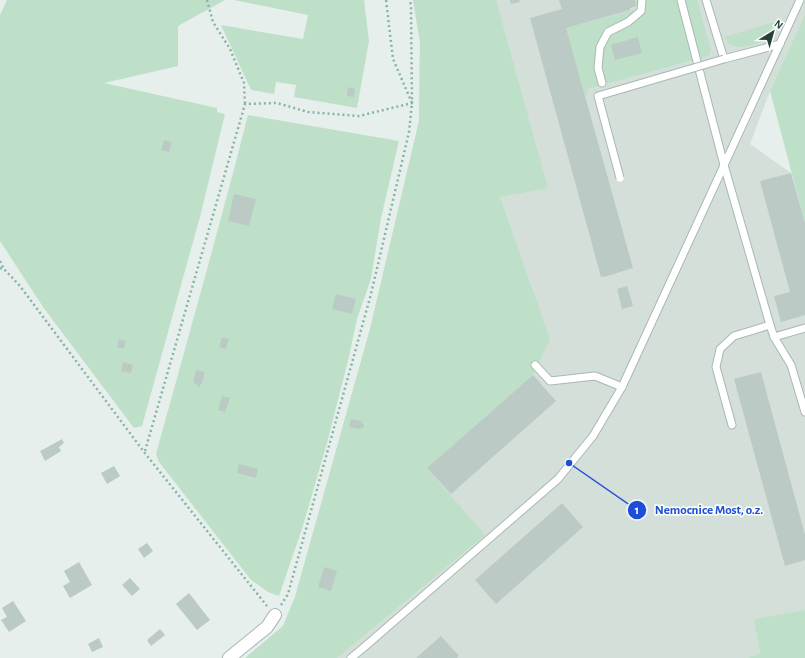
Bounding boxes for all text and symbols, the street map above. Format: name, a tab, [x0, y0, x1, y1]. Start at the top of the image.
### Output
north arrow	[753, 12, 793, 52]
text: N	[772, 18, 785, 31]
callout: Nemocnice Most, o.z.	[627, 497, 771, 522]
text: 1	[635, 504, 639, 516]
text: Nemocnice Most, o.z.	[655, 504, 763, 517]

